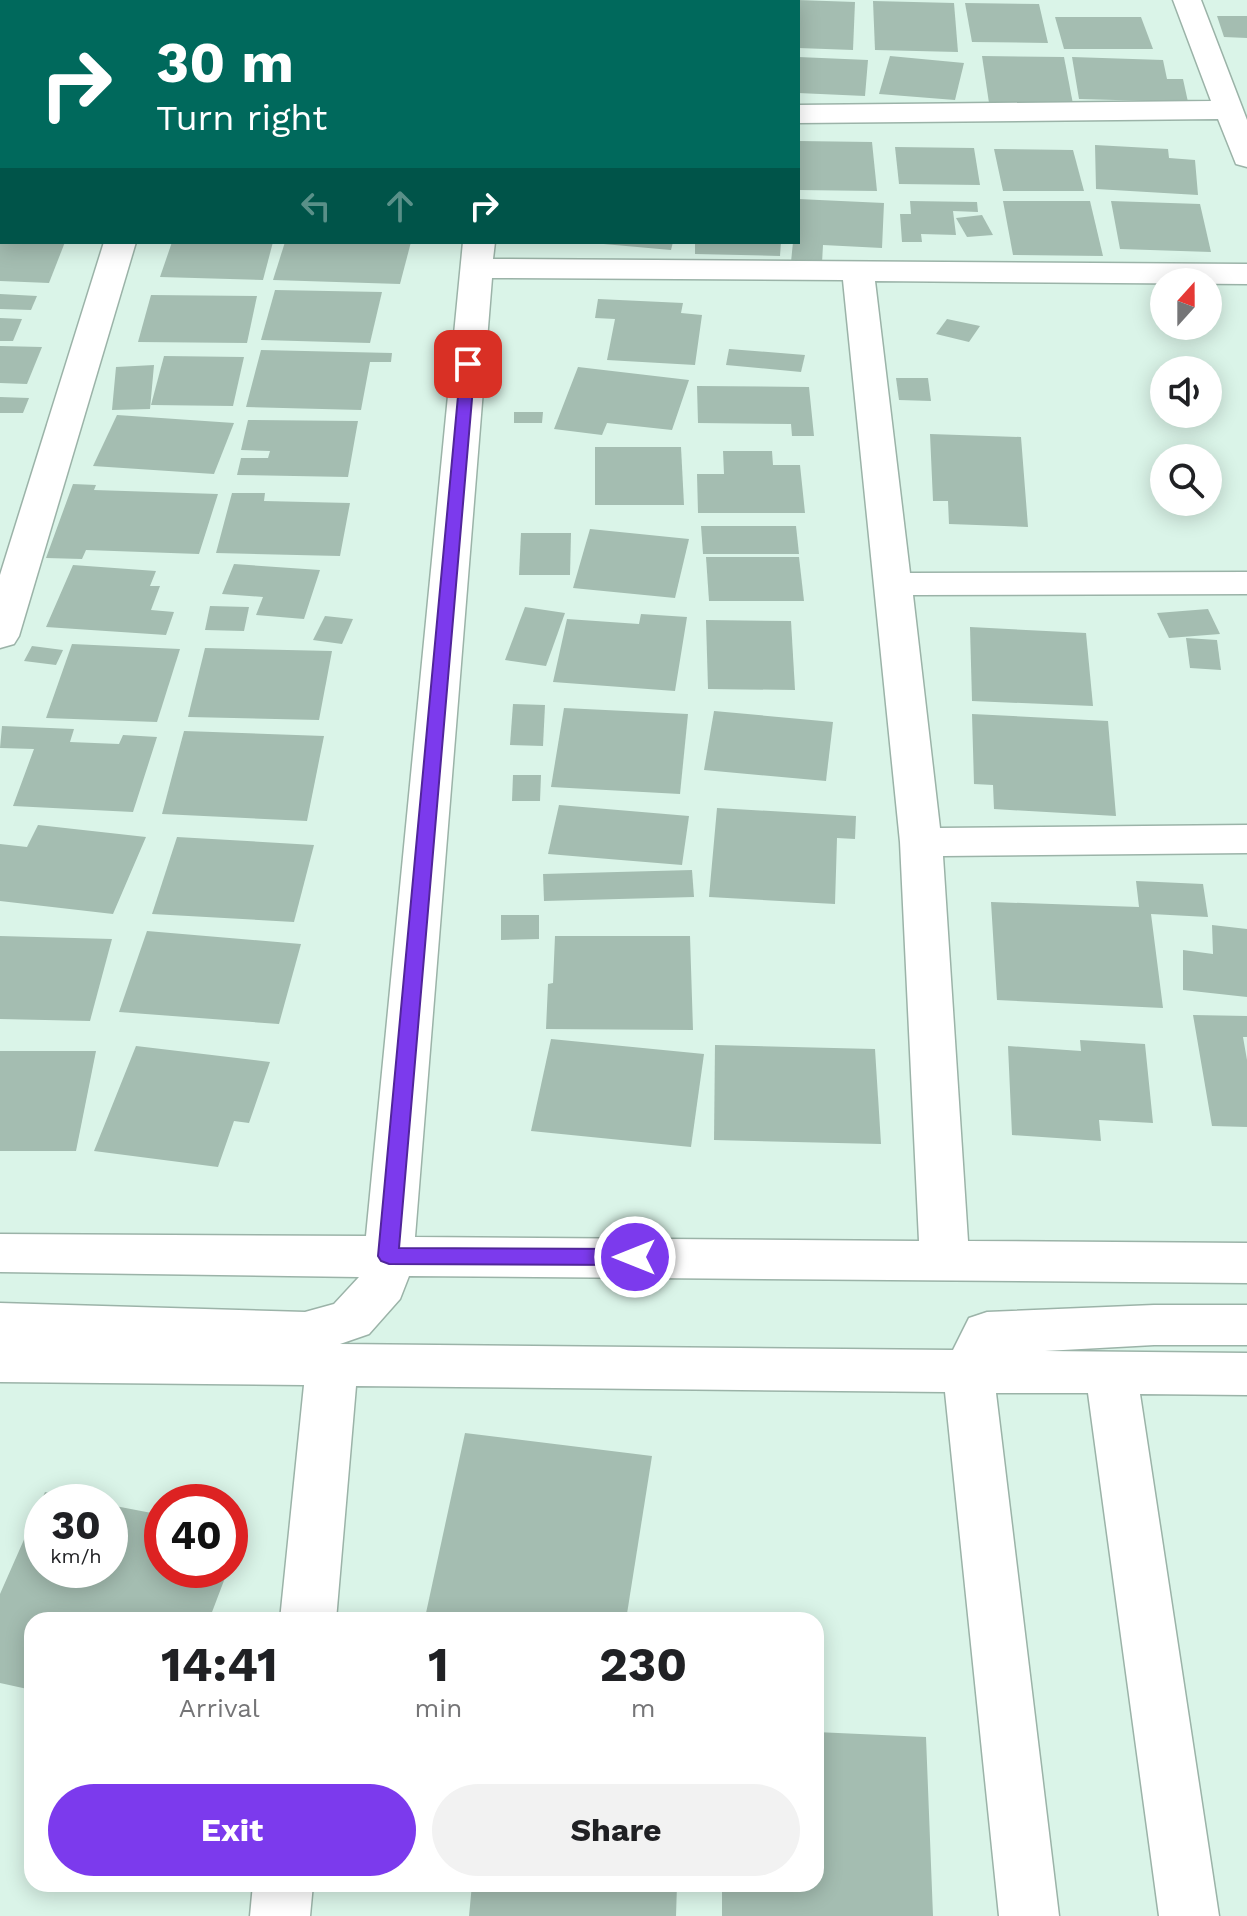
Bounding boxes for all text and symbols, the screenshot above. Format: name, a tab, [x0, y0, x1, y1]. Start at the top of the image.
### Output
text: 30 m	[156, 30, 294, 96]
icon: right	[24, 32, 128, 136]
text: Turn right	[156, 97, 327, 139]
icon: left	[294, 184, 338, 228]
icon: ahead	[378, 184, 422, 228]
icon: right	[462, 184, 506, 228]
north arrow	[1150, 268, 1222, 340]
map controls	[1150, 268, 1222, 516]
pin	[434, 330, 502, 398]
icon: arrive	[446, 342, 490, 386]
button: sound	[1150, 356, 1222, 428]
button: search	[1150, 444, 1222, 516]
position arrow	[593, 1215, 677, 1299]
speed limit sign: 40	[144, 1484, 248, 1588]
text: 30	[51, 1502, 101, 1549]
text: km/h	[50, 1544, 102, 1568]
text: 14:41	[161, 1636, 278, 1693]
text: 1	[428, 1636, 449, 1693]
text: 230	[599, 1636, 687, 1693]
text: Arrival	[179, 1693, 260, 1723]
text: min	[414, 1693, 462, 1723]
text: m	[631, 1693, 656, 1723]
button: Exit	[48, 1784, 416, 1876]
button: Share	[432, 1784, 800, 1876]

